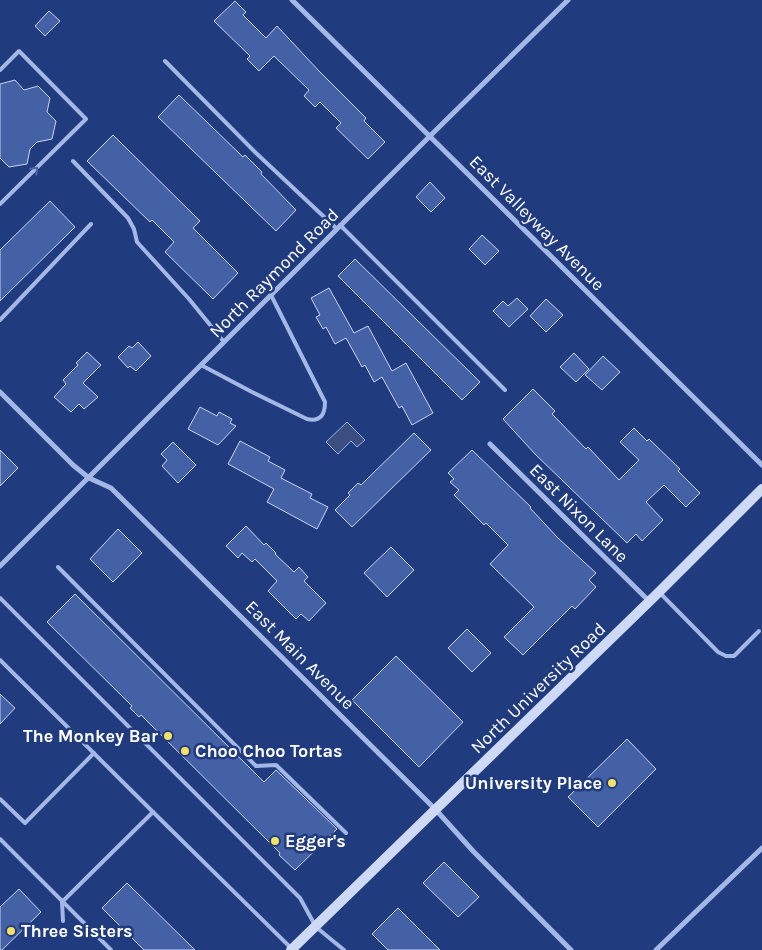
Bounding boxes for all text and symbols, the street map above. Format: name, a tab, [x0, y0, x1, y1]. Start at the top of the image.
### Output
street label: East Valleyway Avenue	[465, 151, 609, 295]
one-way arrow	[29, 167, 38, 176]
street label: North Raymond Road	[205, 204, 343, 342]
street label: East Nixon Lane	[525, 459, 633, 567]
street label: East Main Avenue	[241, 596, 359, 714]
street label: North University Road	[466, 618, 610, 758]
place label: The Monkey Bar	[23, 725, 158, 747]
marker: The Monkey Bar	[162, 730, 174, 742]
place label: Choo Choo Tortas	[195, 740, 342, 762]
marker: Choo Choo Tortas	[179, 745, 191, 757]
place label: University Place	[465, 772, 602, 794]
marker: University Place	[606, 777, 618, 789]
place label: Egger's	[285, 830, 346, 852]
marker: Egger's	[269, 835, 281, 847]
place label: Three Sisters	[21, 920, 133, 942]
marker: Three Sisters	[5, 925, 17, 937]

